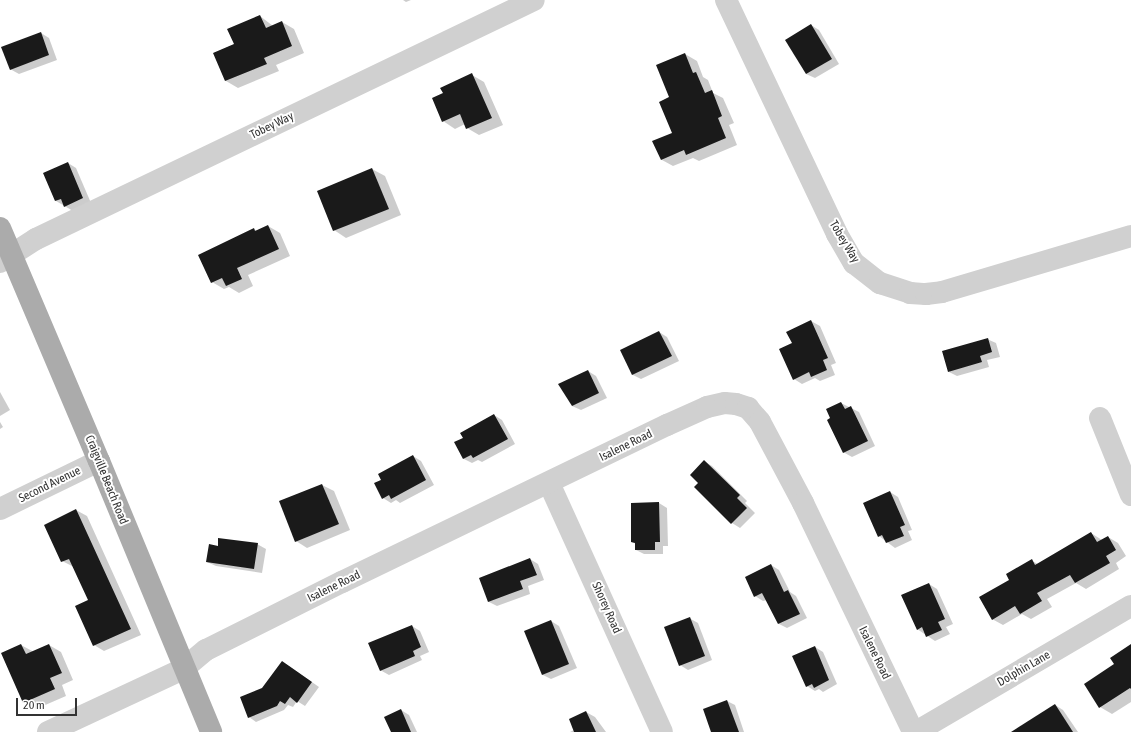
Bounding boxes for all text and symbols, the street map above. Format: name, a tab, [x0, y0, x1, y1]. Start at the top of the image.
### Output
street label: Tobey Way	[248, 109, 296, 143]
street label: Tobey Way	[826, 218, 862, 266]
street label: Isalene Road	[597, 427, 655, 465]
street label: Craigville Beach Road	[82, 433, 130, 527]
street label: Second Avenue	[17, 464, 83, 506]
street label: Isalene Road	[305, 568, 363, 606]
street label: Shorey Road	[588, 580, 624, 636]
street label: Isalene Road	[855, 624, 893, 682]
street label: Dolphin Lane	[995, 648, 1053, 690]
scale bar	[18, 690, 79, 716]
text: 20 m	[23, 698, 45, 712]

